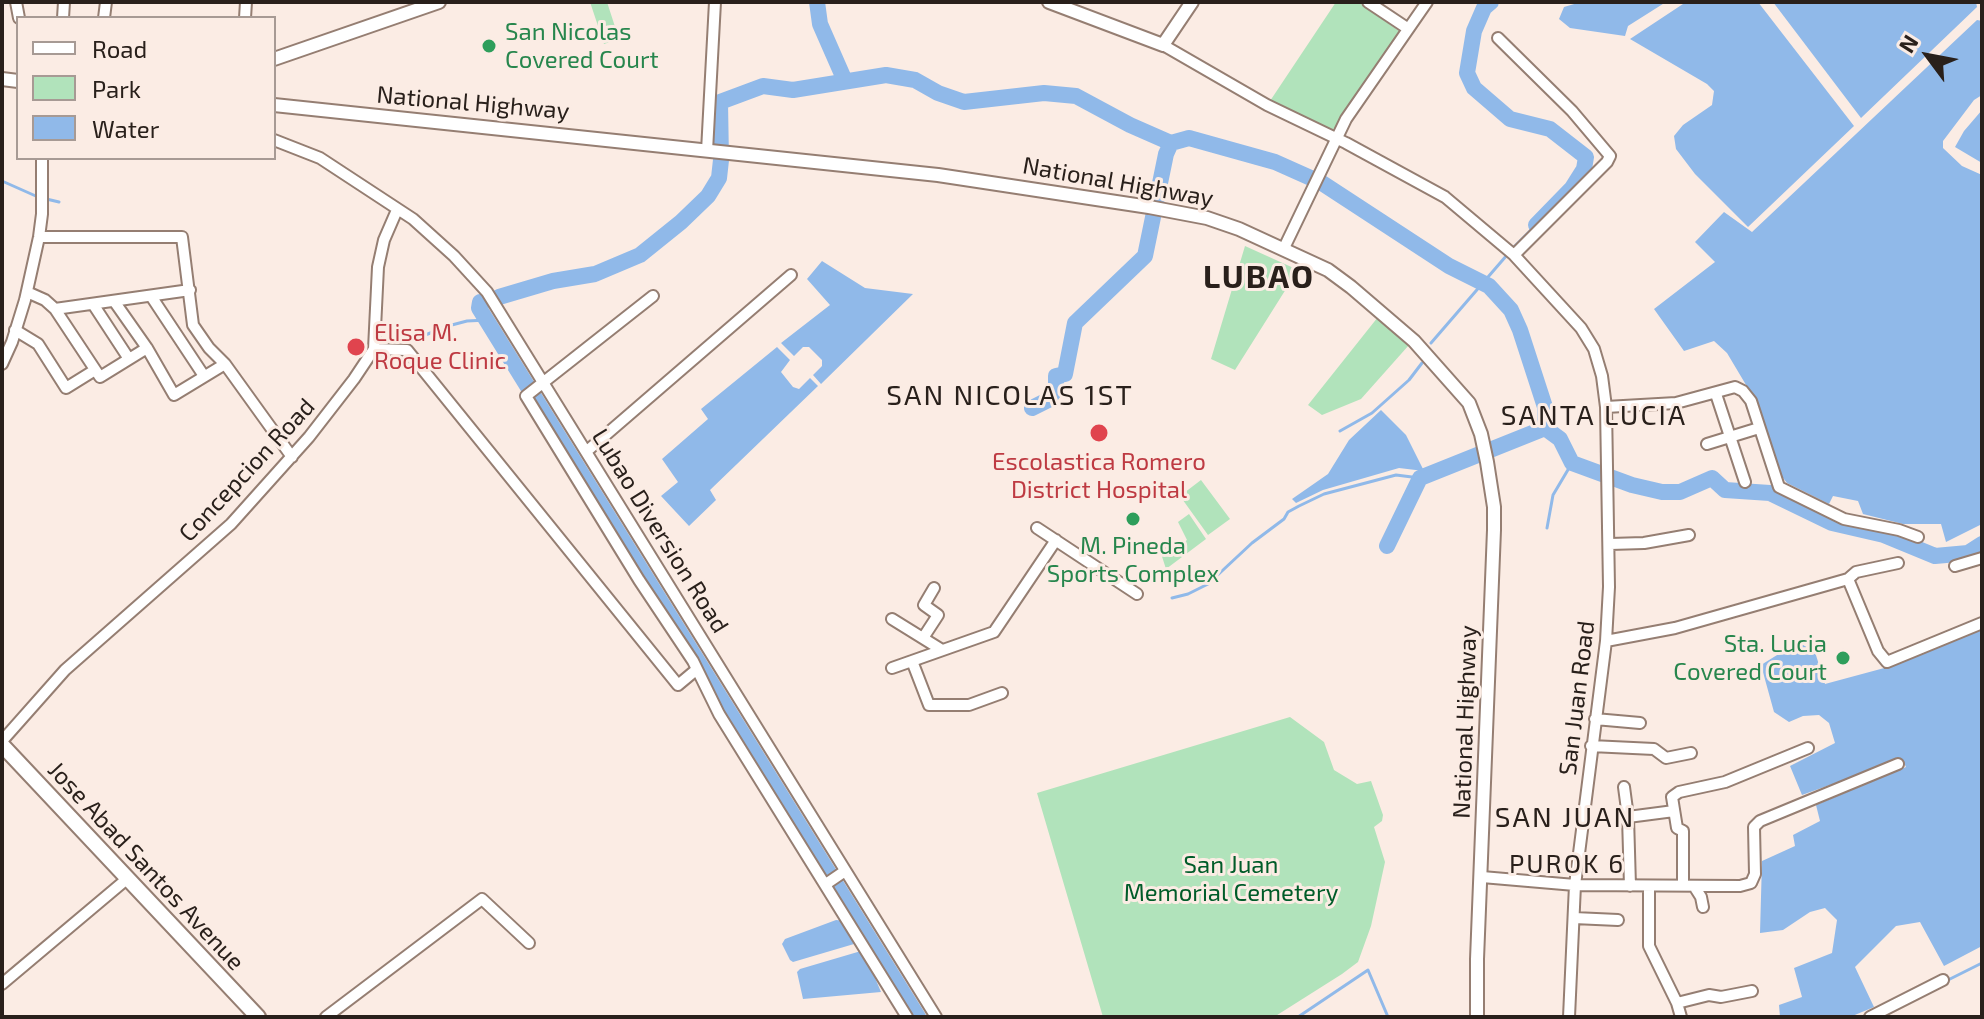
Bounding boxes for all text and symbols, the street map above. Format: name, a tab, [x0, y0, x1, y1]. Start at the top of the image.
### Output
legend	[16, 16, 276, 160]
north arrow	[1888, 16, 1968, 96]
place label: San Nicolas Covered Court	[505, 18, 659, 74]
text: N	[1892, 30, 1923, 57]
text: Road	[92, 34, 147, 63]
marker: San Nicolas Covered Court	[480, 37, 498, 55]
text: Park	[92, 74, 141, 103]
street label: National Highway	[375, 80, 571, 126]
text: Water	[92, 114, 159, 143]
street label: National Highway	[1020, 151, 1216, 213]
district label: LUBAO	[1203, 258, 1315, 296]
place label: Elisa M. Roque Clinic	[374, 319, 506, 375]
marker: Elisa M. Roque Clinic	[345, 336, 367, 358]
district label: SAN NICOLAS 1ST	[886, 379, 1134, 413]
street label: Concepcion Road	[173, 392, 321, 548]
district label: SANTA LUCIA	[1501, 399, 1687, 433]
marker: Escolastica Romero District Hospital	[1088, 422, 1110, 444]
street label: Lubao Diversion Road	[585, 424, 735, 638]
place label: Escolastica Romero District Hospital	[992, 448, 1206, 504]
marker: M. Pineda Sports Complex	[1124, 510, 1142, 528]
place label: M. Pineda Sports Complex	[1047, 532, 1219, 588]
street label: San Juan Road	[1553, 619, 1601, 777]
street label: National Highway	[1447, 625, 1483, 819]
place label: Sta. Lucia Covered Court	[1673, 630, 1827, 686]
marker: Sta. Lucia Covered Court	[1834, 649, 1852, 667]
street label: Jose Abad Santos Avenue	[42, 756, 250, 976]
district label: SAN JUAN	[1495, 801, 1635, 835]
district label: PUROK 6	[1509, 848, 1625, 880]
park label: San Juan Memorial Cemetery	[1124, 851, 1338, 907]

